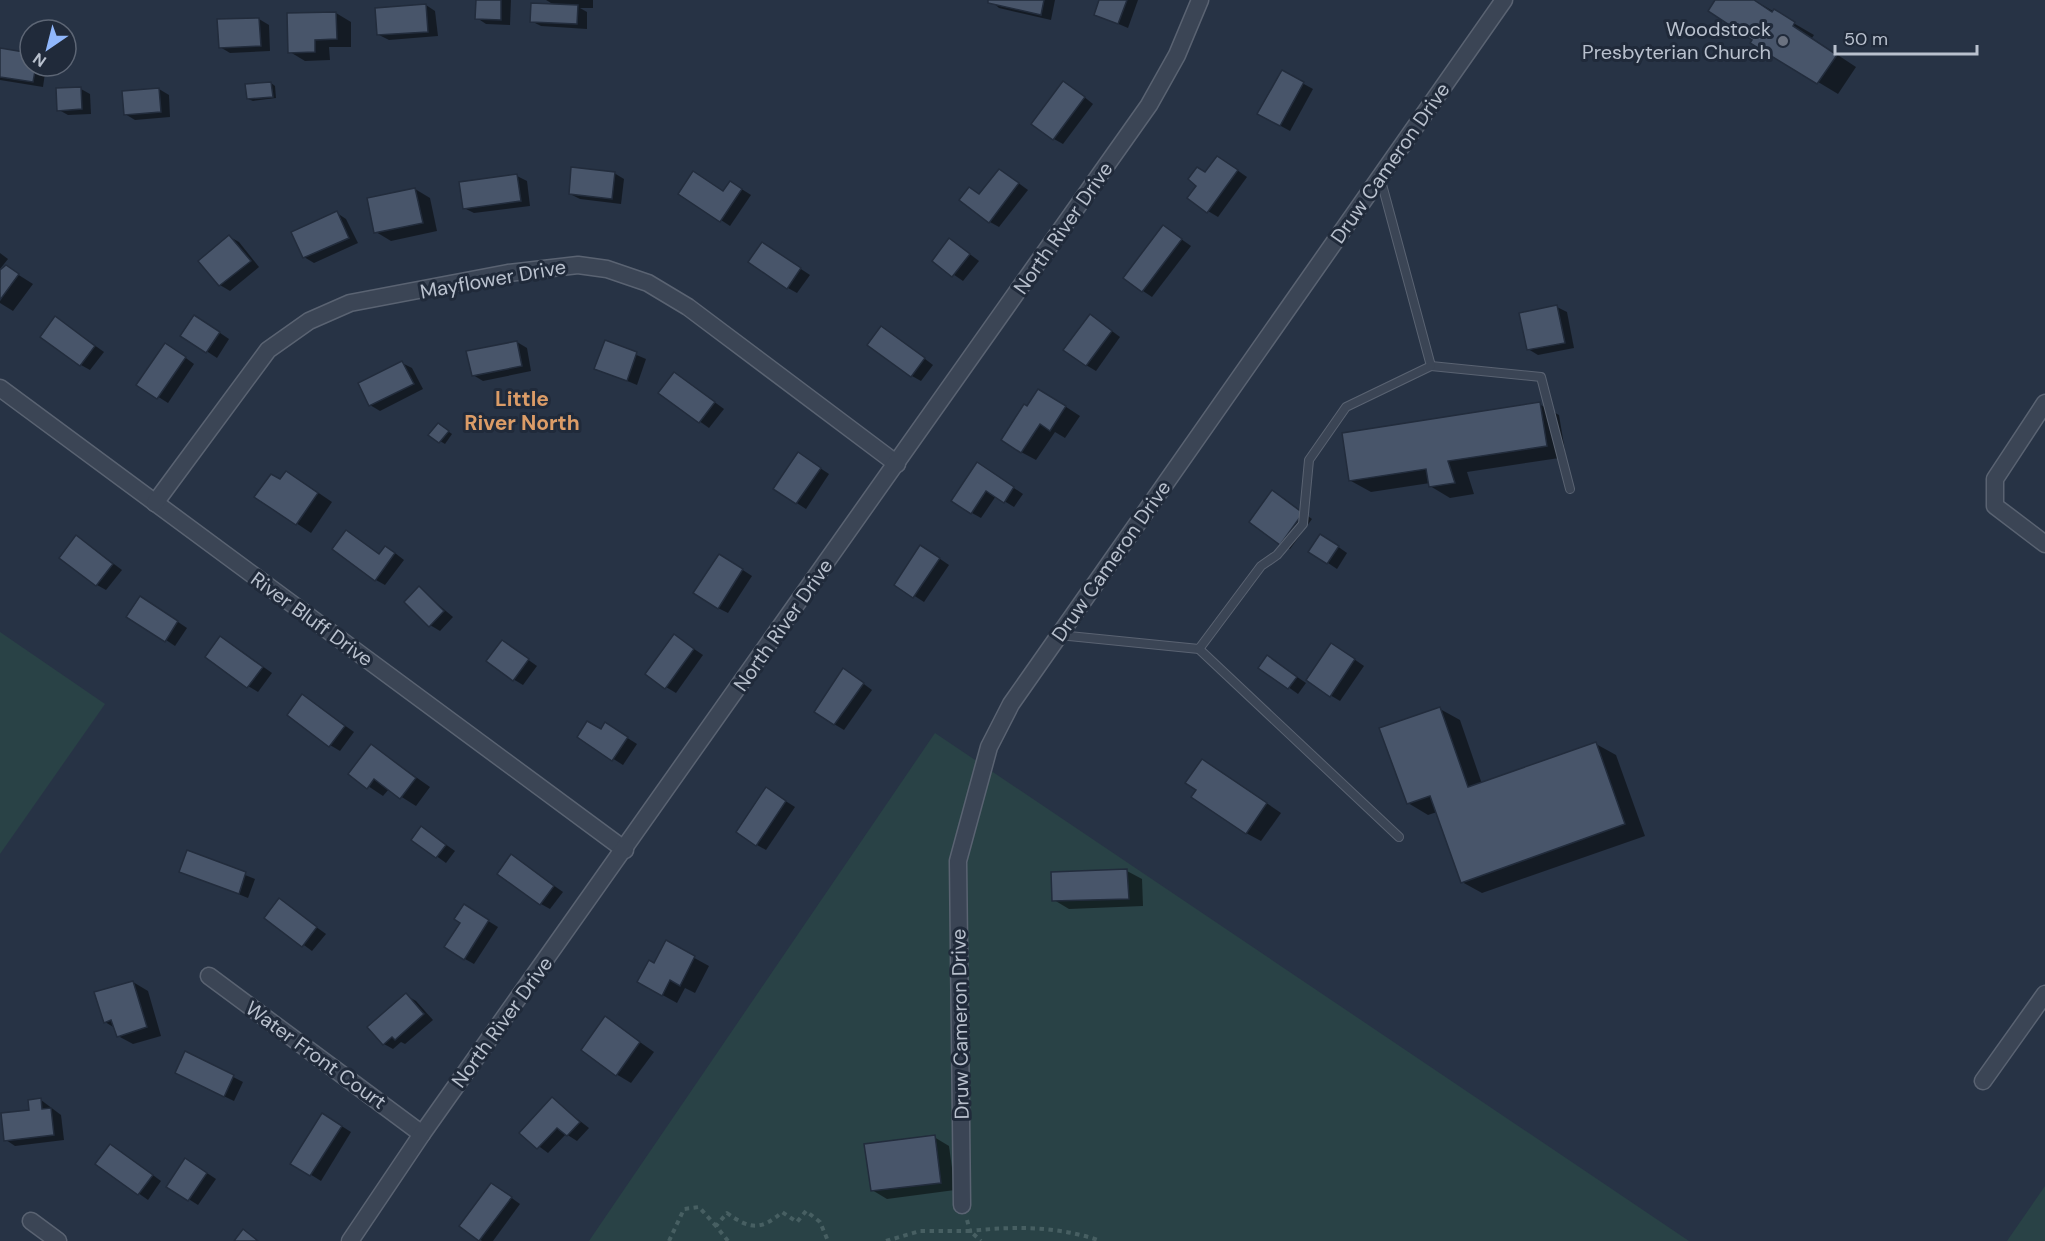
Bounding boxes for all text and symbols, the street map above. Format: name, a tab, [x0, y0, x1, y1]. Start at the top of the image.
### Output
place label: Woodstock Presbyterian Church	[1582, 16, 1771, 65]
north arrow	[18, 18, 78, 78]
scale bar	[1835, 18, 1978, 56]
text: 50 m	[1844, 27, 1888, 51]
marker: Woodstock Presbyterian Church	[1776, 34, 1790, 48]
text: N	[29, 48, 50, 72]
street label: Druw Cameron Drive	[1325, 77, 1455, 249]
street label: North River Drive	[1008, 157, 1118, 299]
street label: Mayflower Drive	[418, 253, 568, 305]
district label: Little River North	[464, 385, 580, 437]
street label: Druw Cameron Drive	[1046, 475, 1176, 647]
street label: North River Drive	[728, 554, 838, 696]
street label: River Bluff Drive	[246, 566, 378, 672]
street label: Druw Cameron Drive	[945, 928, 975, 1120]
street label: North River Drive	[446, 951, 558, 1093]
street label: Water Front Court	[241, 995, 392, 1115]

